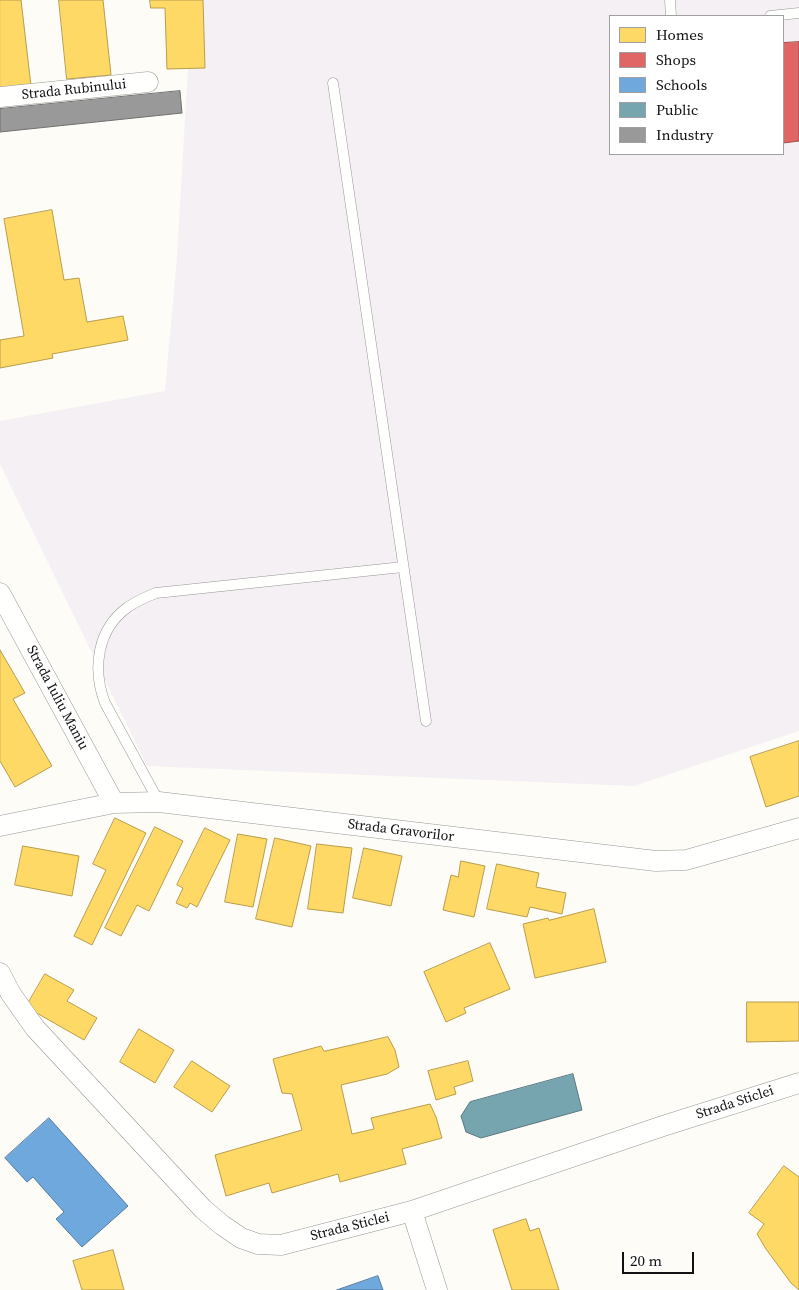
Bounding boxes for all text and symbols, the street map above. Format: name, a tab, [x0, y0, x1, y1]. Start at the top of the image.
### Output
legend	[609, 15, 784, 155]
text: Homes	[656, 24, 703, 45]
text: Shops	[656, 49, 696, 70]
text: Schools	[656, 74, 707, 95]
street label: Strada Rubinului	[21, 76, 127, 104]
text: Public	[656, 99, 698, 120]
text: Industry	[656, 124, 713, 145]
street label: Strada Iuliu Maniu	[22, 643, 92, 753]
street label: Strada Gravorilor	[347, 816, 455, 846]
street label: Strada Sticlei	[694, 1083, 776, 1123]
street label: Strada Sticlei	[309, 1209, 391, 1245]
scale bar	[624, 1242, 696, 1274]
text: 20 m	[630, 1250, 662, 1271]

